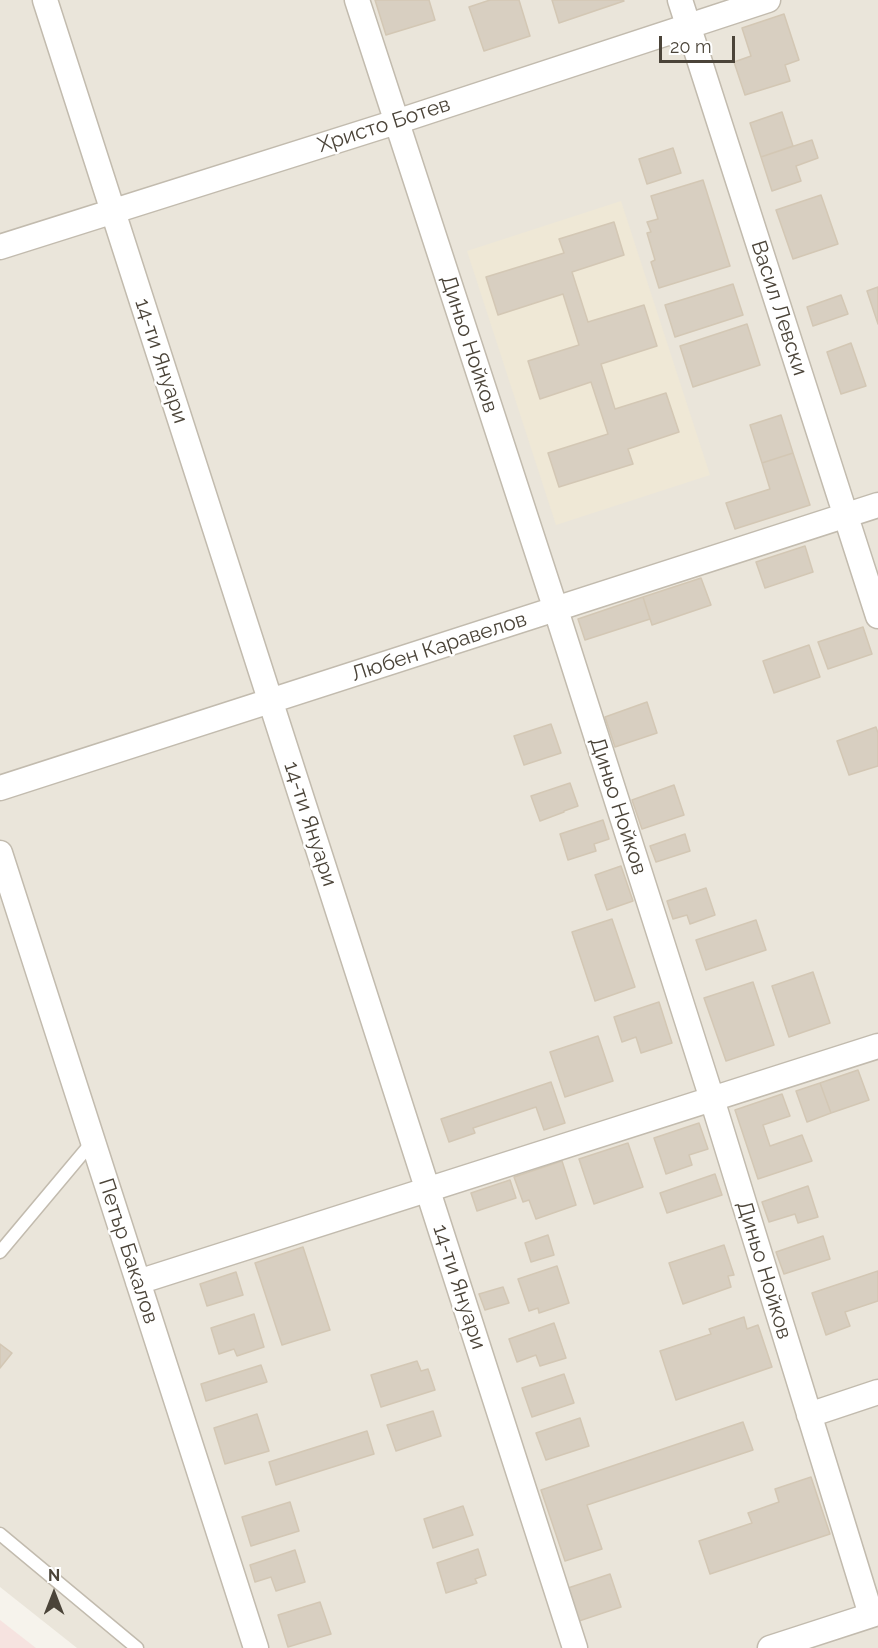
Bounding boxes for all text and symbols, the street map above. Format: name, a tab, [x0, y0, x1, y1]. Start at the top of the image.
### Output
scale bar	[662, 24, 738, 62]
text: 20 m	[670, 36, 712, 57]
street label: Христо Ботев	[315, 92, 453, 158]
street label: Васил Левски	[745, 237, 813, 379]
street label: Диньо Нойков	[435, 272, 503, 416]
street label: 14-ти Януари	[129, 295, 193, 427]
street label: Любен Каравелов	[348, 607, 530, 687]
street label: Диньо Нойков	[584, 734, 652, 878]
street label: 14-ти Януари	[278, 758, 342, 890]
street label: Петър Бакалов	[93, 1175, 163, 1327]
street label: Диньо Нойков	[731, 1198, 797, 1342]
street label: 14-ти Януари	[427, 1221, 491, 1353]
north arrow	[24, 1564, 84, 1624]
text: N	[48, 1566, 60, 1585]

